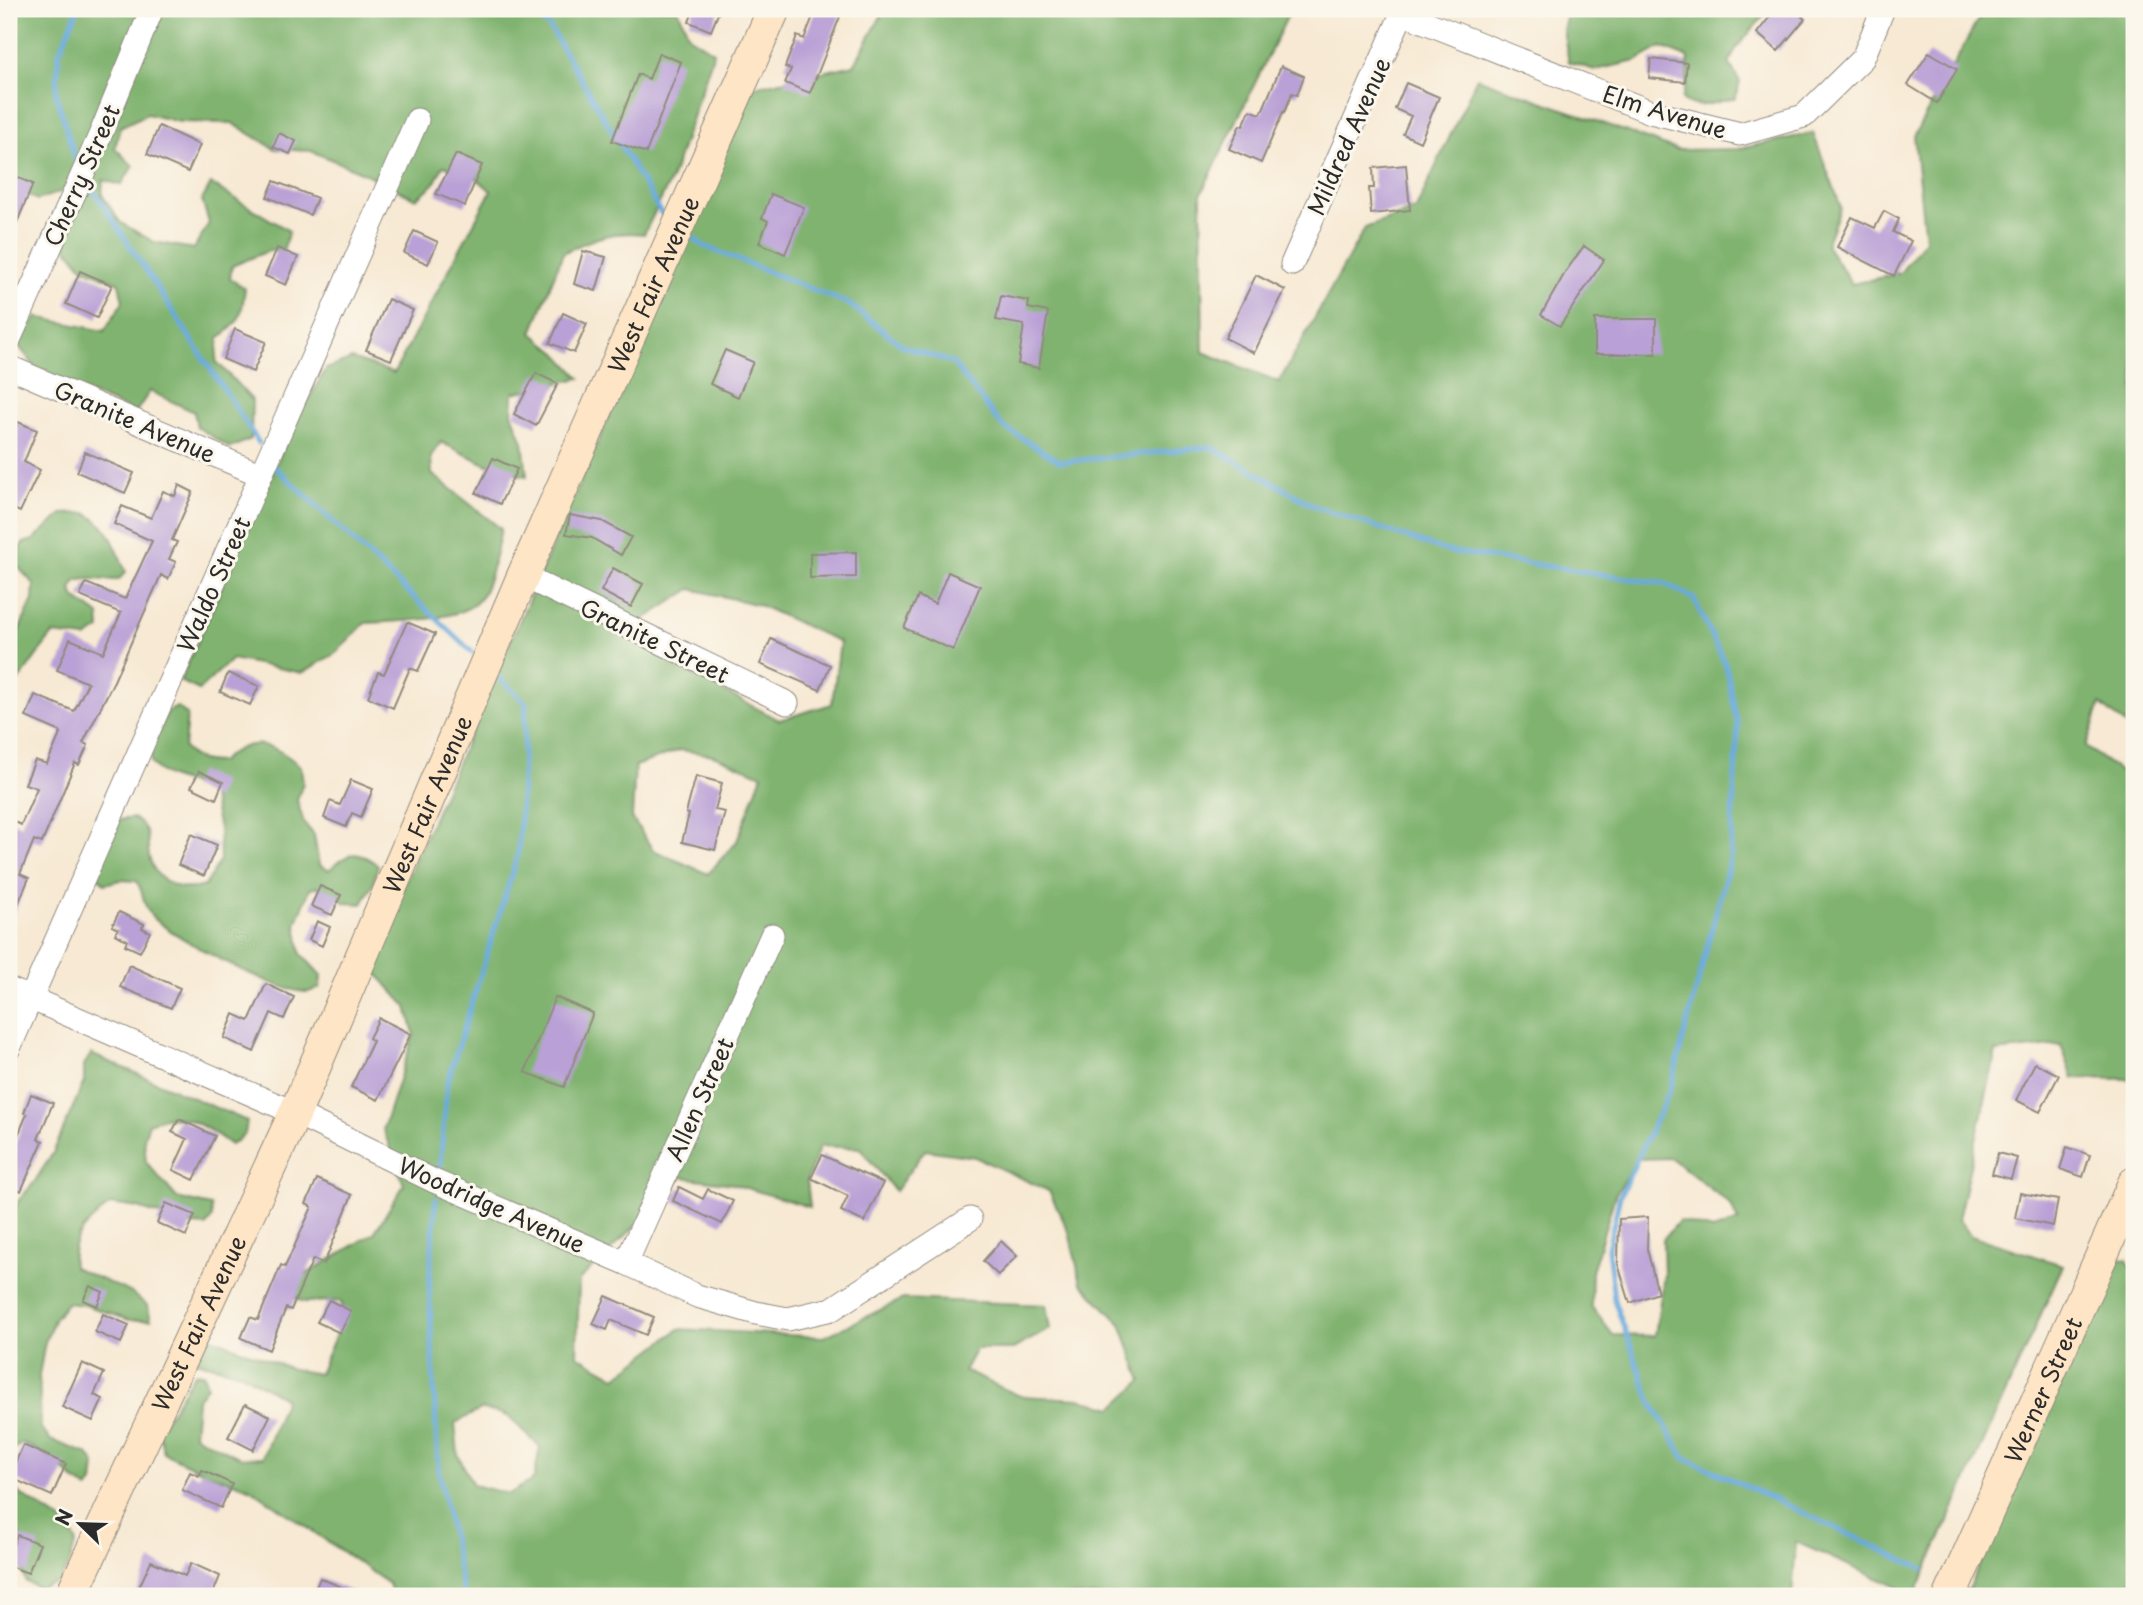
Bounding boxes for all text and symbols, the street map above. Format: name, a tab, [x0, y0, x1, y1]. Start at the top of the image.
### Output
street label: Mildred Avenue	[1298, 51, 1398, 221]
street label: Elm Avenue	[1599, 76, 1731, 146]
street label: Cherry Street	[34, 98, 128, 252]
street label: West Fair Avenue	[598, 190, 707, 378]
street label: Granite Avenue	[49, 371, 221, 471]
street label: Waldo Street	[167, 510, 259, 658]
street label: Granite Street	[574, 589, 736, 691]
street label: West Fair Avenue	[373, 710, 479, 899]
street label: Allen Street	[656, 1031, 742, 1167]
street label: Woodridge Avenue	[393, 1147, 591, 1261]
street label: West Fair Avenue	[142, 1229, 254, 1417]
street label: Werner Street	[1994, 1311, 2090, 1468]
north arrow	[46, 1490, 116, 1560]
text: N	[48, 1505, 79, 1529]

